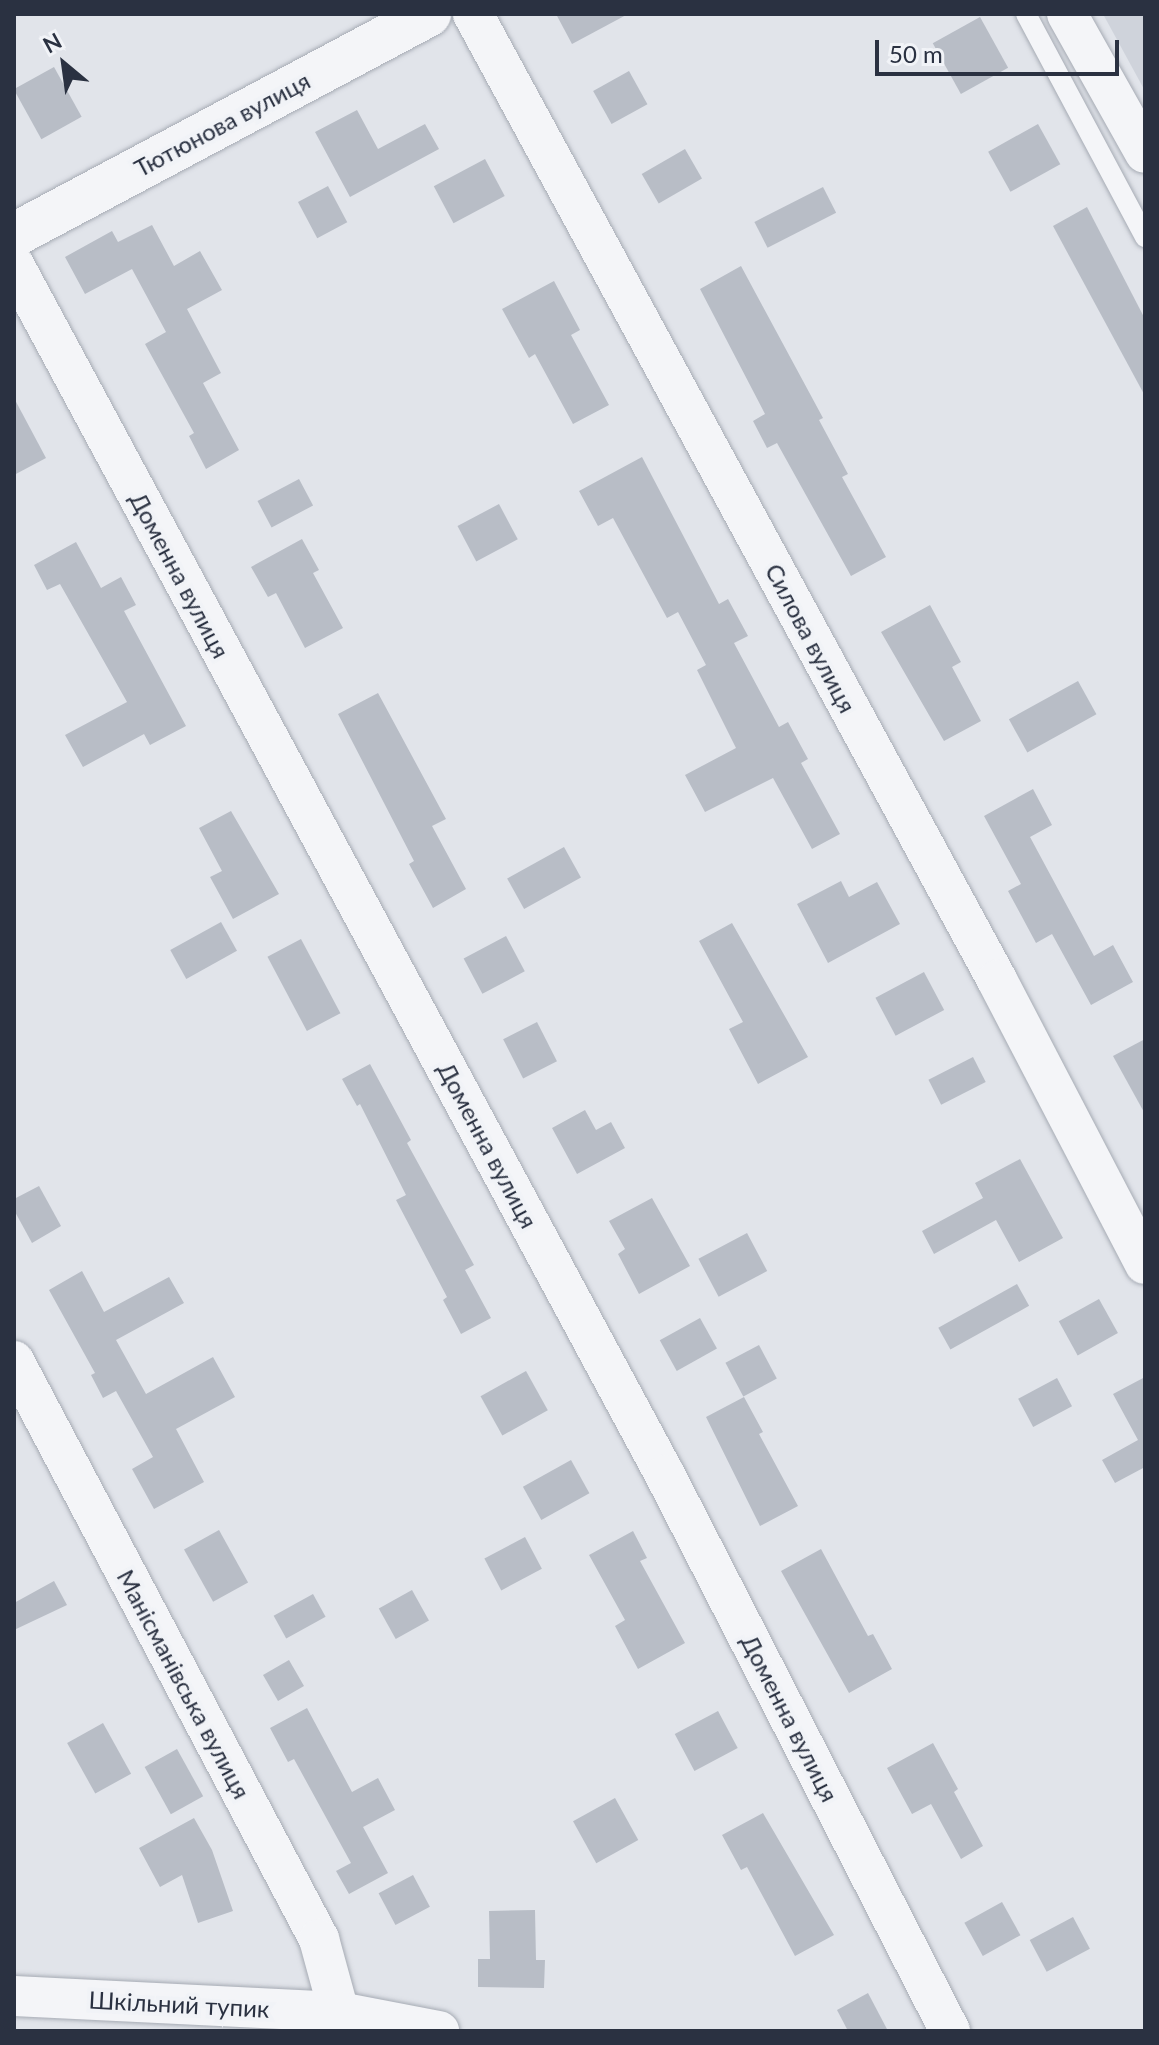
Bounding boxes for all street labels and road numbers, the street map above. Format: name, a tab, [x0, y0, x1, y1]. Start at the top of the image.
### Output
street label: Тютюнова вулиця	[129, 66, 315, 182]
street label: Доменна вулиця	[124, 487, 236, 663]
street label: Силова вулиця	[760, 559, 862, 717]
street label: Доменна вулиця	[432, 1057, 544, 1233]
street label: Манісманівська вулиця	[111, 1565, 257, 1803]
street label: Доменна вулиця	[736, 1630, 844, 1806]
street label: Шкільний тупик	[88, 1985, 270, 2023]

